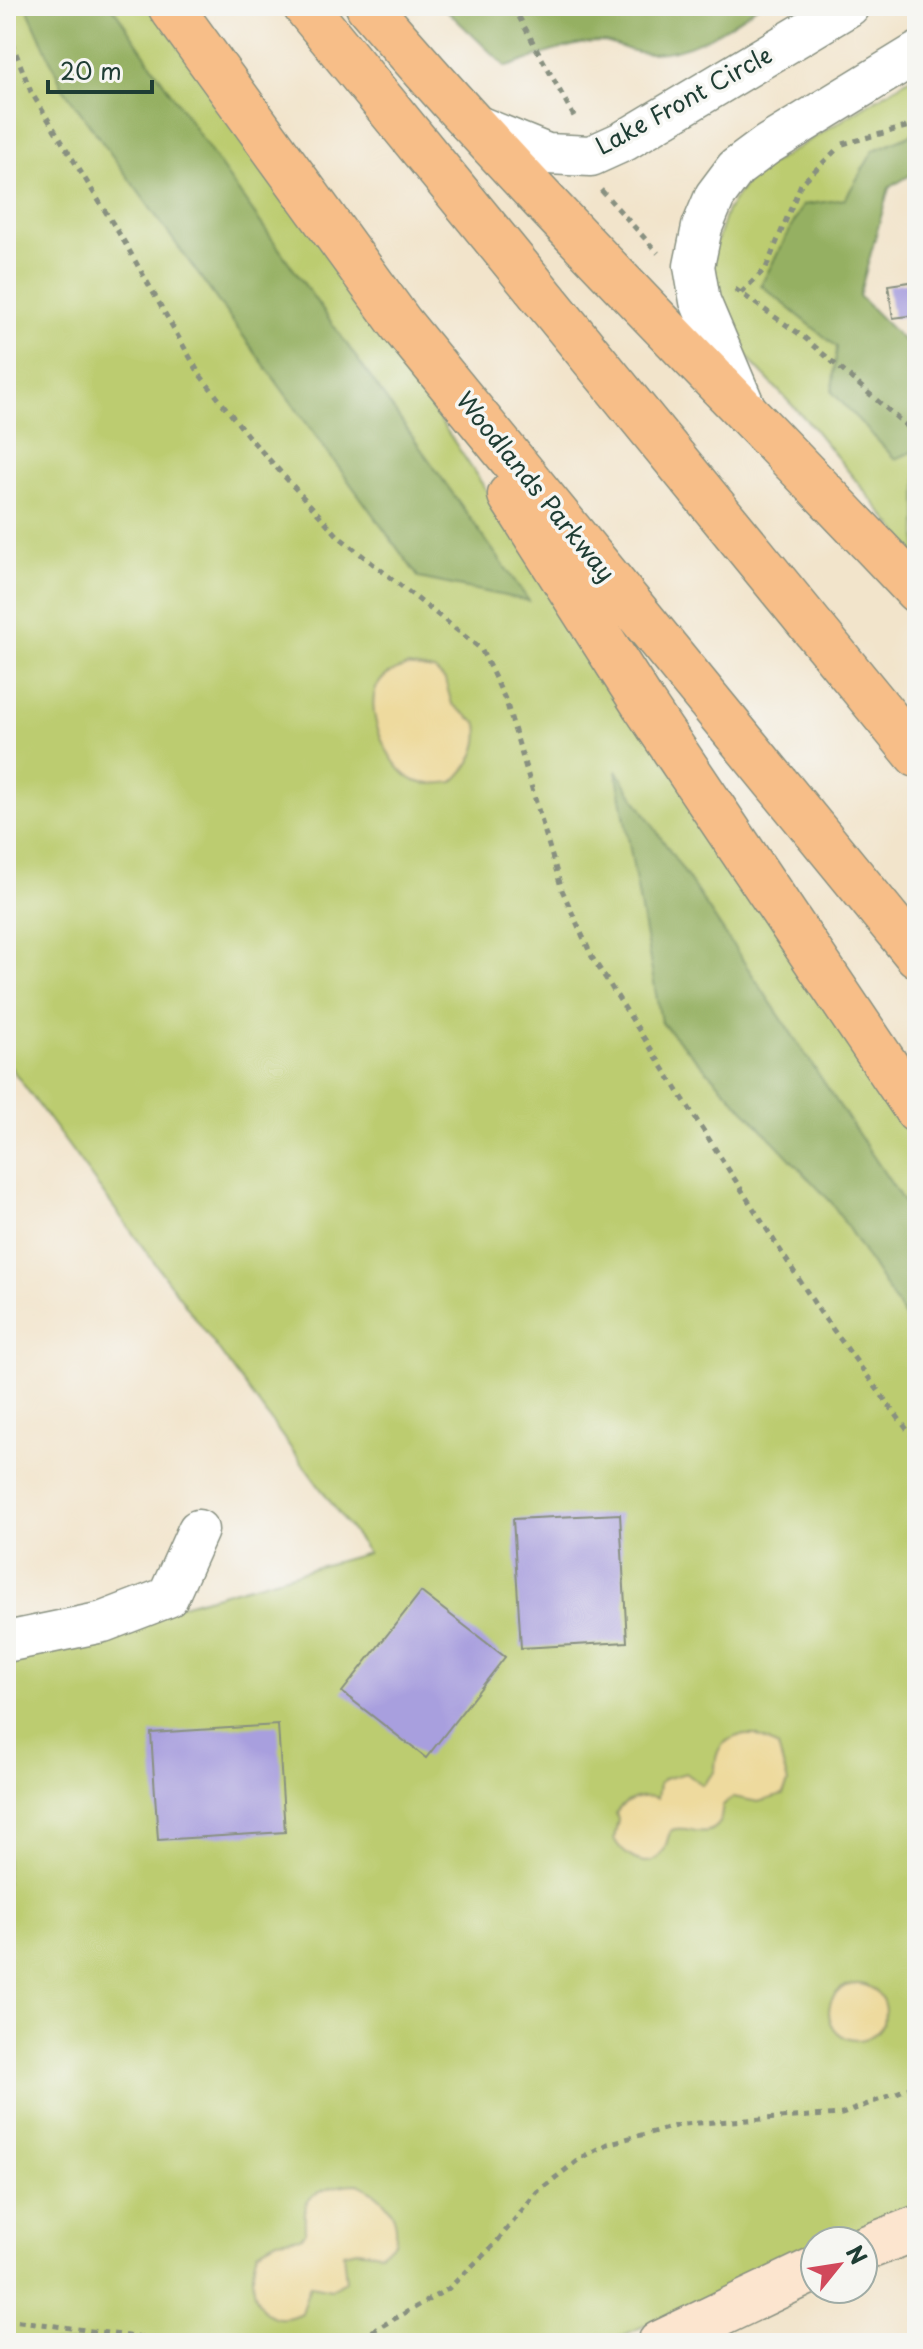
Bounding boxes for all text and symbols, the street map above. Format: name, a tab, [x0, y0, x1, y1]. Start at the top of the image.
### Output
street label: Lake Front Circle	[588, 36, 778, 163]
scale bar	[48, 44, 152, 94]
text: 20 m	[60, 52, 122, 88]
street label: Woodlands Parkway	[448, 383, 625, 589]
north arrow	[799, 2225, 879, 2305]
text: N	[839, 2238, 876, 2270]

